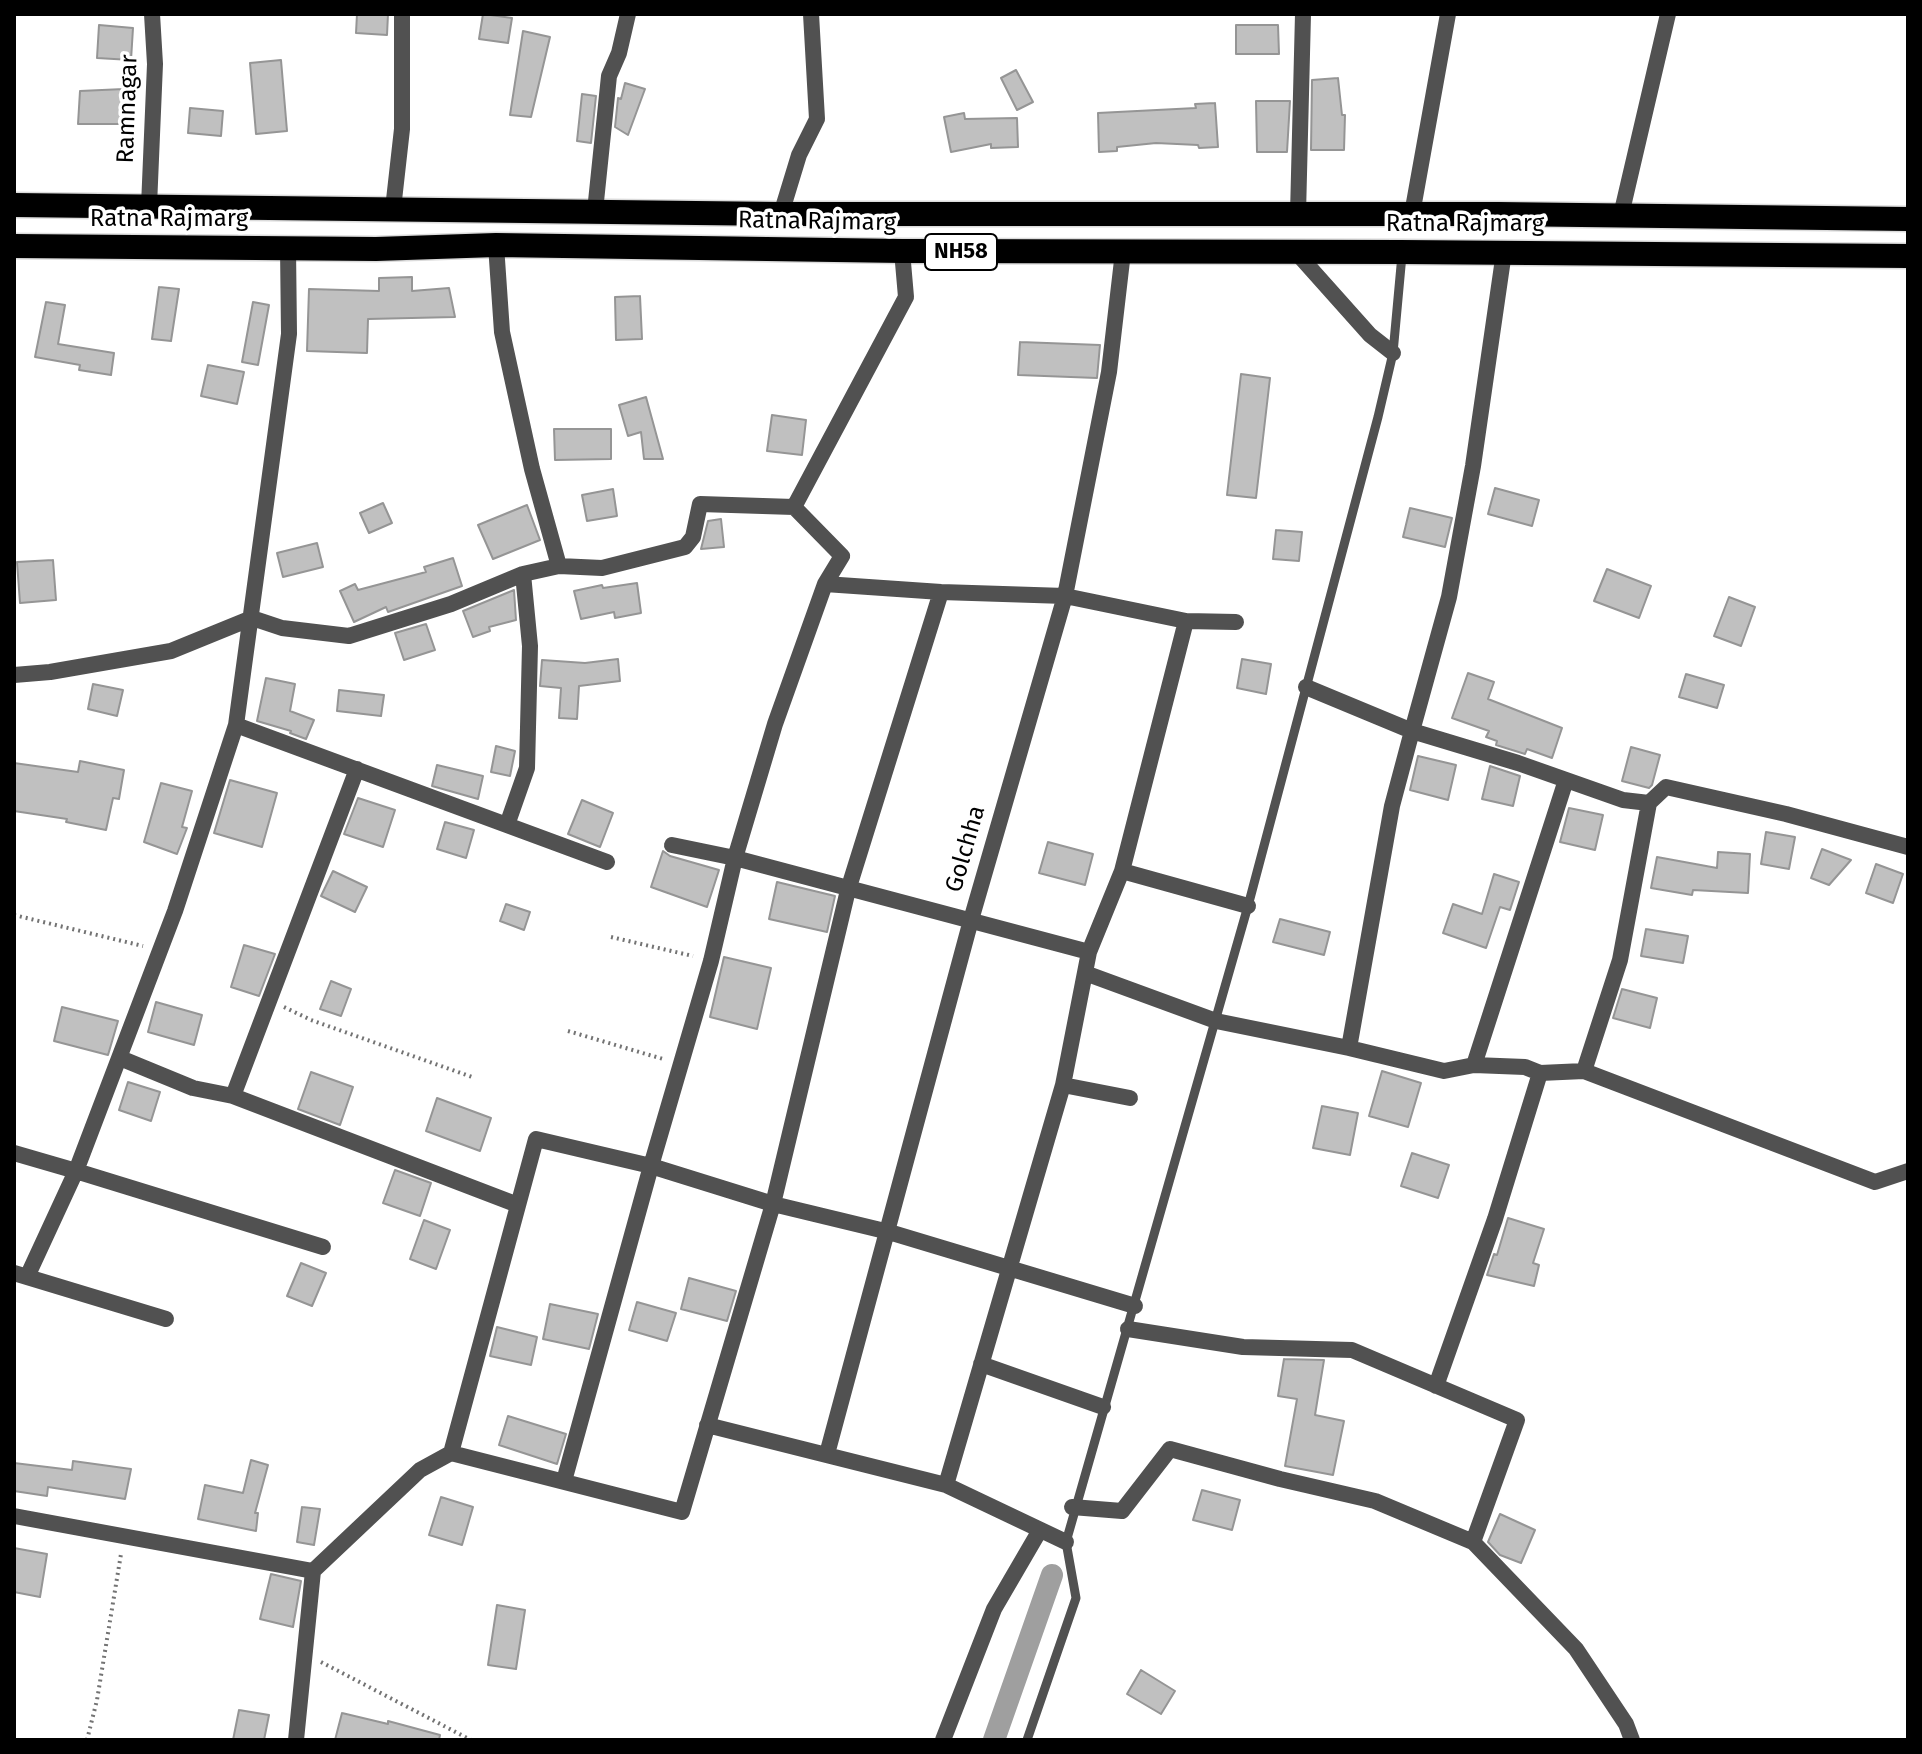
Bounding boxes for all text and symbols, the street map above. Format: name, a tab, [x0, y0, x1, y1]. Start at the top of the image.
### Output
street label: Ramnagar	[112, 54, 144, 164]
street label: Ratna Rajmarg	[90, 205, 248, 233]
street label: Ratna Rajmarg	[738, 206, 896, 238]
street label: Ratna Rajmarg	[1386, 210, 1544, 238]
road number: NH58	[925, 234, 997, 270]
street label: Golchha	[940, 802, 992, 896]

